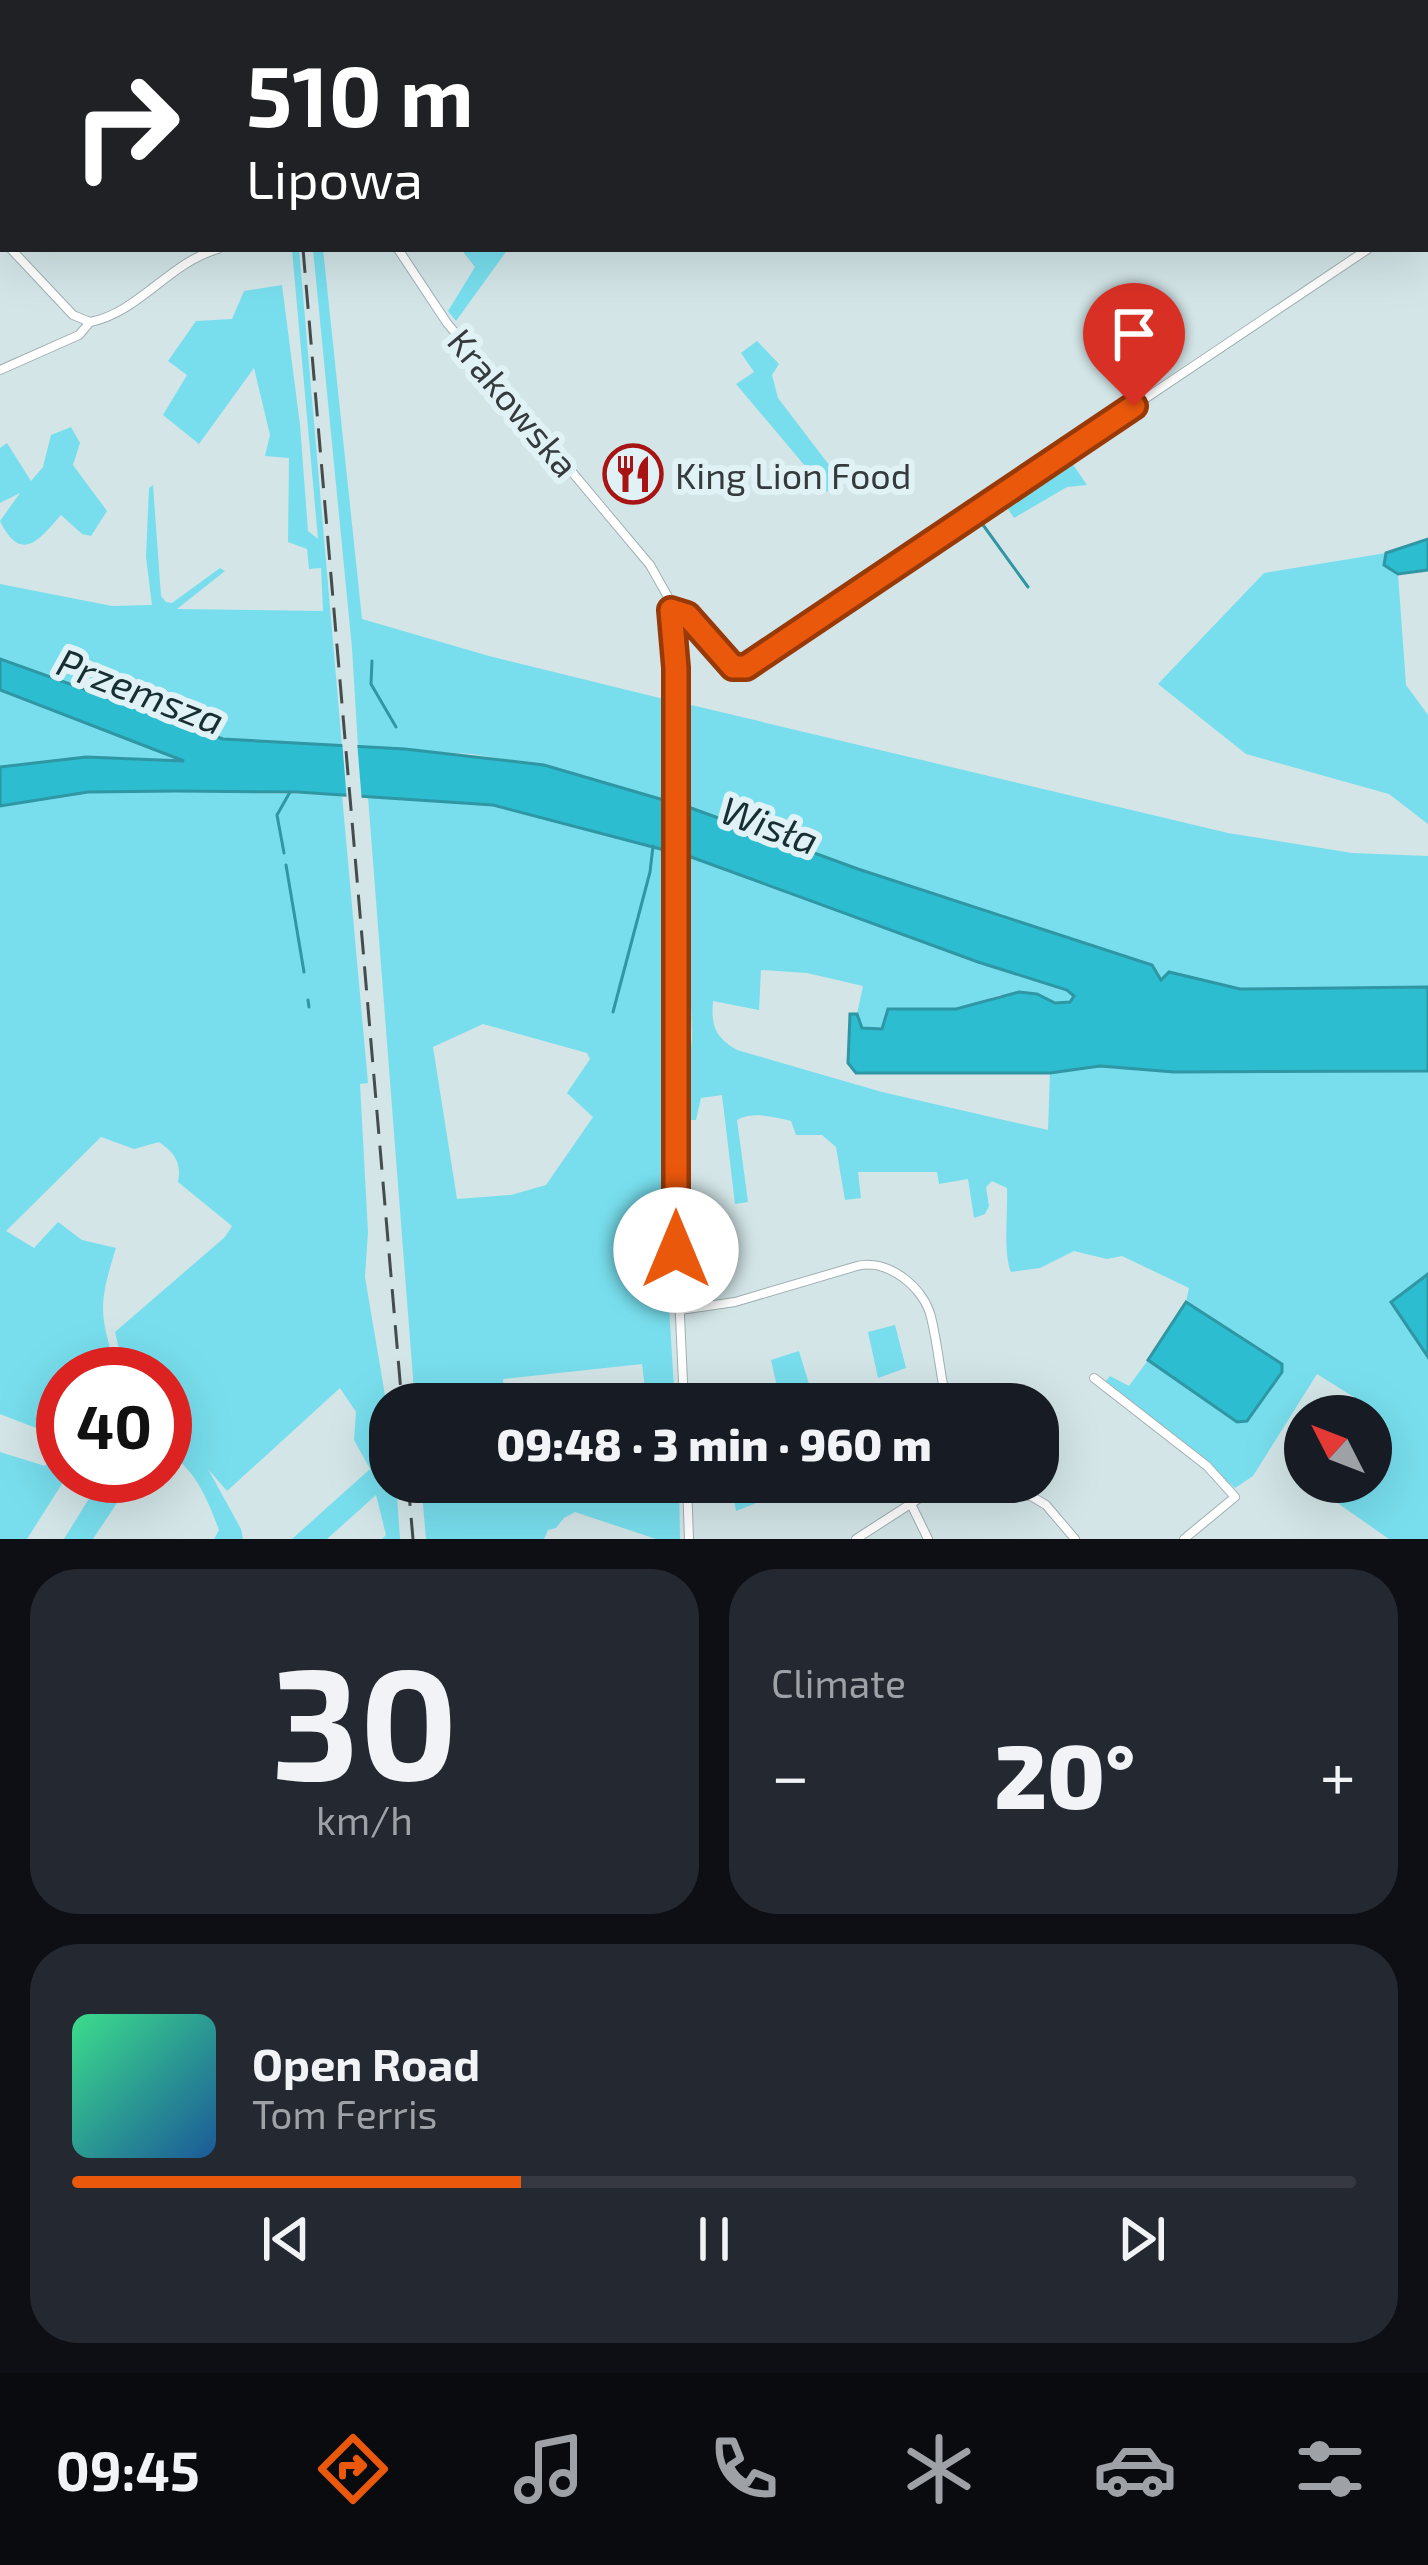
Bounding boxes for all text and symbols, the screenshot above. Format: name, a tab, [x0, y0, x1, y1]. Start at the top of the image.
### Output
text: 510 m	[246, 43, 474, 144]
icon: right	[48, 48, 204, 204]
text: Lipowa	[246, 145, 423, 210]
pin	[1083, 283, 1185, 406]
icon: arrive	[1101, 301, 1167, 367]
street label: Krakowska	[440, 319, 588, 485]
restaurant icon: King Lion Food	[602, 443, 664, 505]
place label: King Lion Food	[675, 453, 911, 496]
water label: Przemsza	[51, 637, 231, 743]
water label: Wisła	[715, 785, 825, 863]
position arrow	[613, 1187, 739, 1313]
speed limit sign: 40	[36, 1347, 192, 1503]
north arrow	[1284, 1395, 1392, 1503]
map controls	[1284, 1395, 1392, 1503]
text: 09:48 · 3 min · 960 m	[496, 1416, 932, 1470]
text: 30	[271, 1624, 458, 1811]
text: Climate	[771, 1659, 906, 1706]
text: 20°	[994, 1719, 1135, 1827]
text: −	[771, 1734, 810, 1813]
text: +	[1320, 1734, 1356, 1813]
text: km/h	[316, 1796, 413, 1843]
text: Open Road	[252, 2036, 480, 2090]
text: Tom Ferris	[252, 2090, 437, 2137]
icon: previous	[253, 2206, 319, 2272]
icon: pause	[681, 2206, 747, 2272]
icon: next	[1109, 2206, 1175, 2272]
icon: directions	[311, 2427, 395, 2511]
icon: music	[507, 2427, 591, 2511]
icon: phone	[702, 2427, 786, 2511]
icon: climate	[897, 2427, 981, 2511]
icon: car	[1093, 2427, 1177, 2511]
icon: filters	[1288, 2427, 1372, 2511]
text: 09:45	[56, 2437, 200, 2502]

